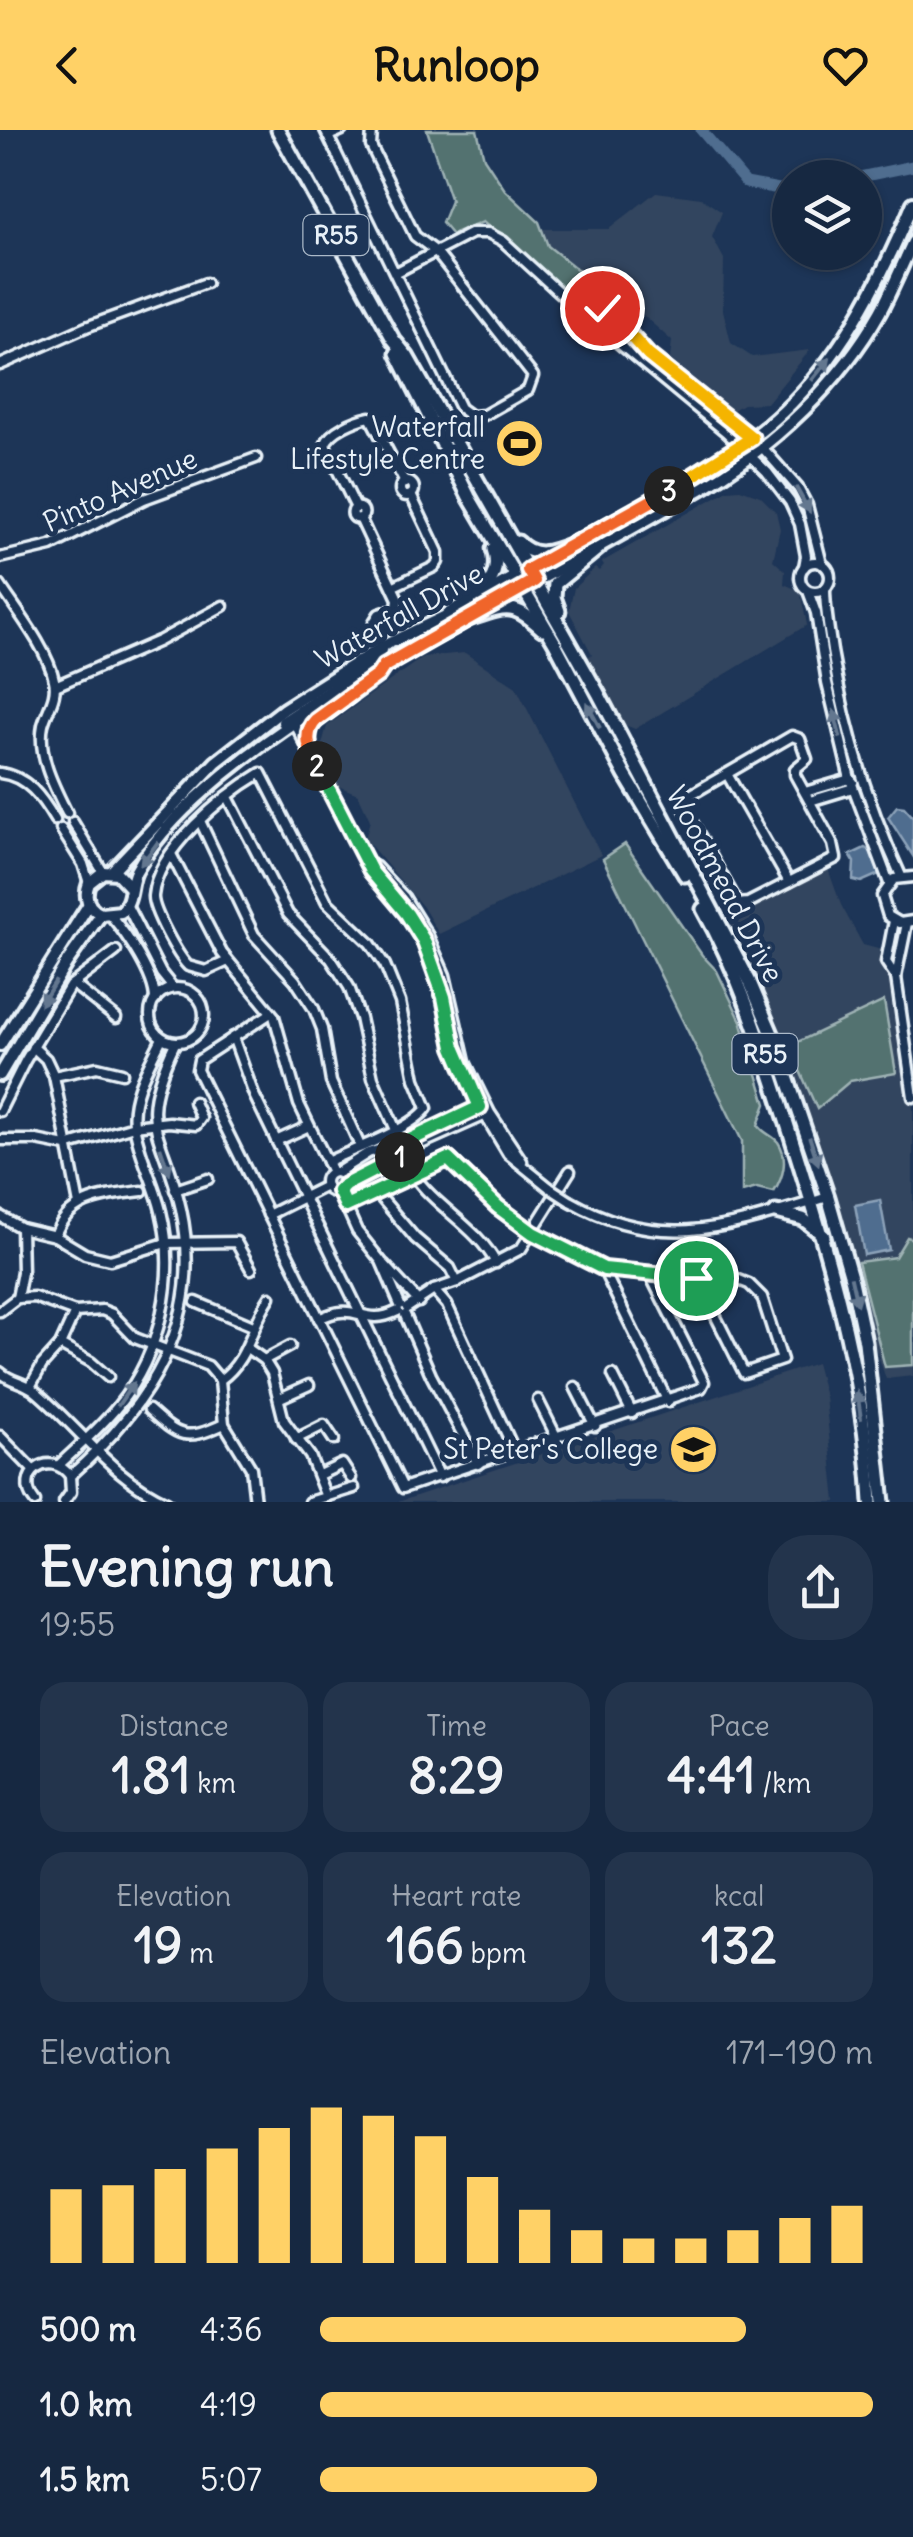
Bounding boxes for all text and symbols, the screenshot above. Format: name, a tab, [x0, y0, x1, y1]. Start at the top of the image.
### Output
text: Runloop	[373, 37, 540, 93]
icon: back	[40, 38, 95, 93]
icon: heart	[818, 38, 873, 93]
map controls	[772, 160, 882, 270]
button: layers	[772, 160, 882, 270]
road number: R55	[304, 215, 368, 255]
pin	[560, 266, 645, 351]
icon: check	[575, 281, 630, 336]
one-way arrow	[810, 357, 831, 382]
place label: Waterfall Lifestyle Centre	[290, 409, 485, 477]
sports icon: Waterfall Lifestyle Centre	[494, 417, 546, 469]
street label: Pinto Avenue	[37, 440, 203, 540]
pin: 3	[644, 466, 694, 516]
text: 3	[661, 473, 677, 509]
one-way arrow	[794, 485, 811, 514]
street label: Waterfall Drive	[309, 555, 489, 677]
one-way arrow	[585, 701, 602, 730]
one-way arrow	[828, 708, 844, 739]
pin: 2	[292, 741, 342, 791]
text: 2	[309, 748, 325, 784]
street label: Woodmead Drive	[658, 780, 792, 988]
one-way arrow	[139, 841, 159, 867]
one-way arrow	[39, 979, 57, 1007]
road number: R55	[732, 1034, 798, 1074]
pin: 1	[375, 1132, 425, 1182]
one-way arrow	[807, 1136, 822, 1166]
text: 1	[394, 1139, 406, 1175]
one-way arrow	[158, 1146, 173, 1176]
pin	[654, 1236, 739, 1321]
icon: arrive	[669, 1251, 724, 1306]
one-way arrow	[847, 1276, 862, 1307]
one-way arrow	[116, 1381, 135, 1407]
one-way arrow	[851, 1389, 867, 1421]
school or university icon: St Peter's College	[667, 1423, 719, 1475]
place label: St Peter's College	[443, 1431, 658, 1467]
text: Evening run	[40, 1532, 334, 1601]
button: share	[768, 1535, 873, 1640]
text: 19:55	[40, 1604, 115, 1645]
text: Distance	[119, 1708, 229, 1744]
text: Time	[426, 1708, 487, 1744]
text: Pace	[709, 1708, 770, 1744]
text: 1.81	[112, 1744, 191, 1807]
text: 8:29	[408, 1744, 505, 1807]
text: 4:41	[667, 1744, 756, 1807]
text: km	[191, 1765, 236, 1801]
text: /km	[756, 1765, 811, 1801]
text: Elevation	[116, 1878, 231, 1914]
text: Heart rate	[392, 1878, 521, 1914]
text: kcal	[714, 1878, 764, 1914]
text: 19	[134, 1914, 183, 1977]
text: 166	[386, 1914, 464, 1977]
text: 132	[701, 1914, 777, 1977]
text: m	[183, 1935, 214, 1971]
text: bpm	[464, 1935, 527, 1971]
text: Elevation	[40, 2032, 171, 2073]
text: 171–190 m	[726, 2032, 873, 2073]
text: 500 m	[40, 2309, 136, 2350]
text: 4:36	[200, 2309, 262, 2350]
text: 1.0 km	[40, 2384, 132, 2425]
text: 4:19	[200, 2384, 257, 2425]
text: 1.5 km	[40, 2459, 130, 2500]
text: 5:07	[200, 2459, 262, 2500]

